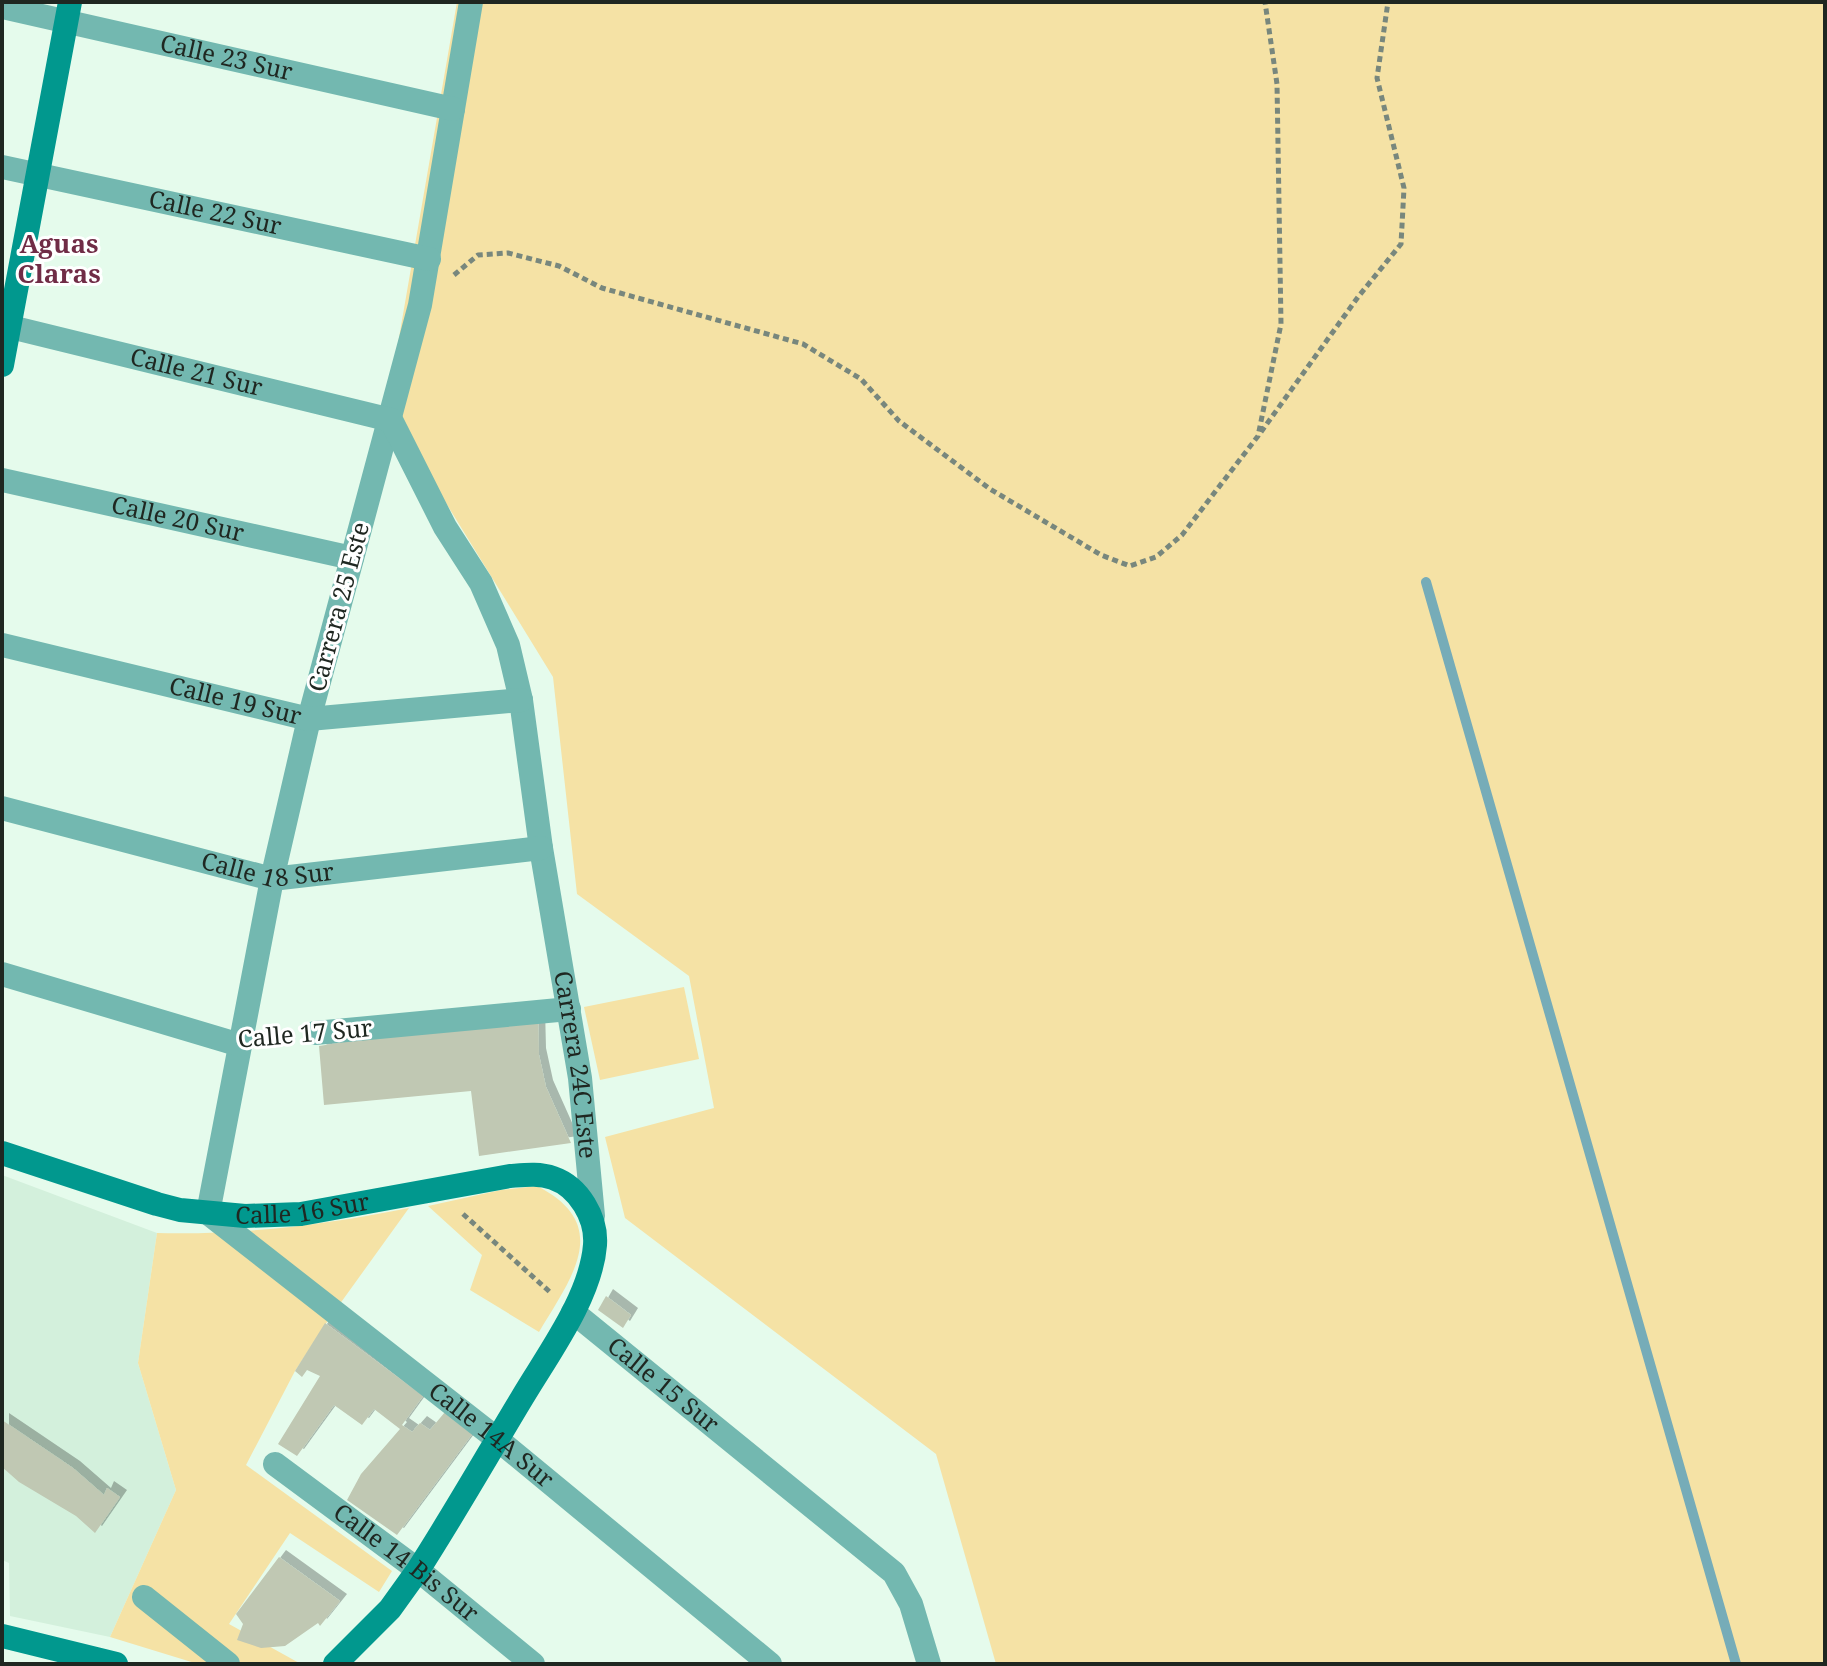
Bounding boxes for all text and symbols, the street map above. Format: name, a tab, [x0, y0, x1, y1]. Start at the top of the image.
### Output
street label: Calle 23 Sur	[157, 25, 296, 87]
street label: Calle 22 Sur	[146, 181, 285, 242]
district label: Aguas Claras	[17, 225, 101, 291]
street label: Calle 21 Sur	[127, 339, 266, 403]
street label: Calle 20 Sur	[109, 487, 247, 548]
street label: Carrera 25 Este	[299, 518, 376, 695]
street label: Calle 19 Sur	[166, 668, 305, 732]
street label: Calle 18 Sur	[198, 843, 336, 894]
street label: Carrera 24C Este	[547, 968, 606, 1160]
street label: Calle 17 Sur	[236, 1010, 373, 1055]
street label: Calle 16 Sur	[234, 1184, 372, 1231]
street label: Calle 15 Sur	[601, 1329, 727, 1439]
street label: Calle 14A Sur	[422, 1374, 562, 1494]
street label: Calle 14 Bis Sur	[327, 1495, 486, 1628]

